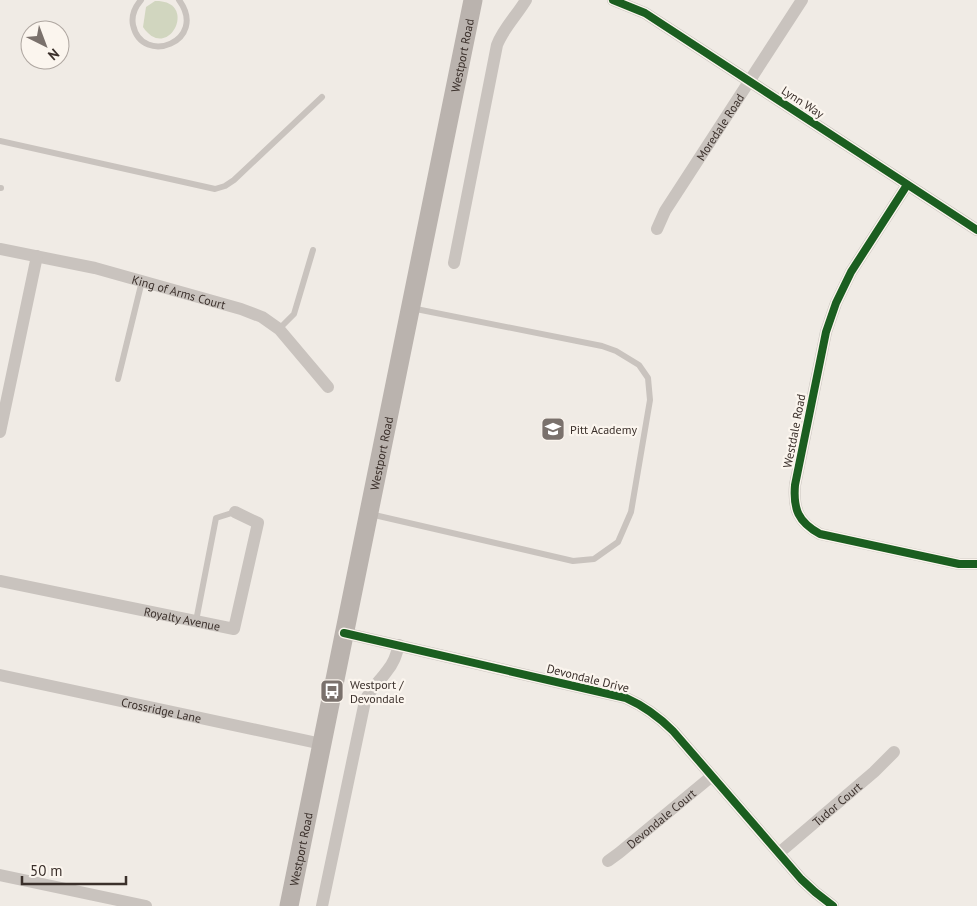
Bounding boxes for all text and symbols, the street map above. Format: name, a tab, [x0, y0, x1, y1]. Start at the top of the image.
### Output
street label: Westport Road	[447, 17, 477, 94]
north arrow	[20, 20, 70, 70]
text: N	[44, 45, 63, 64]
street label: Lynn Way	[779, 83, 827, 122]
street label: Moredale Road	[692, 91, 747, 163]
street label: King of Arms Court	[130, 271, 227, 312]
street label: Westdale Road	[779, 393, 809, 469]
street label: Westport Road	[366, 415, 396, 491]
school or university icon: Pitt Academy	[540, 416, 566, 442]
place label: Pitt Academy	[570, 422, 637, 437]
street label: Royalty Avenue	[143, 603, 222, 634]
street label: Devondale Drive	[545, 661, 631, 695]
place label: Westport / Devondale	[350, 677, 404, 706]
bus stop icon: Westport / Devondale	[319, 678, 345, 704]
street label: Crossridge Lane	[120, 694, 203, 725]
street label: Tudor Court	[809, 779, 865, 829]
street label: Devondale Court	[623, 785, 699, 851]
street label: Westport Road	[286, 811, 315, 887]
scale bar	[22, 854, 126, 886]
text: 50 m	[30, 861, 63, 880]

